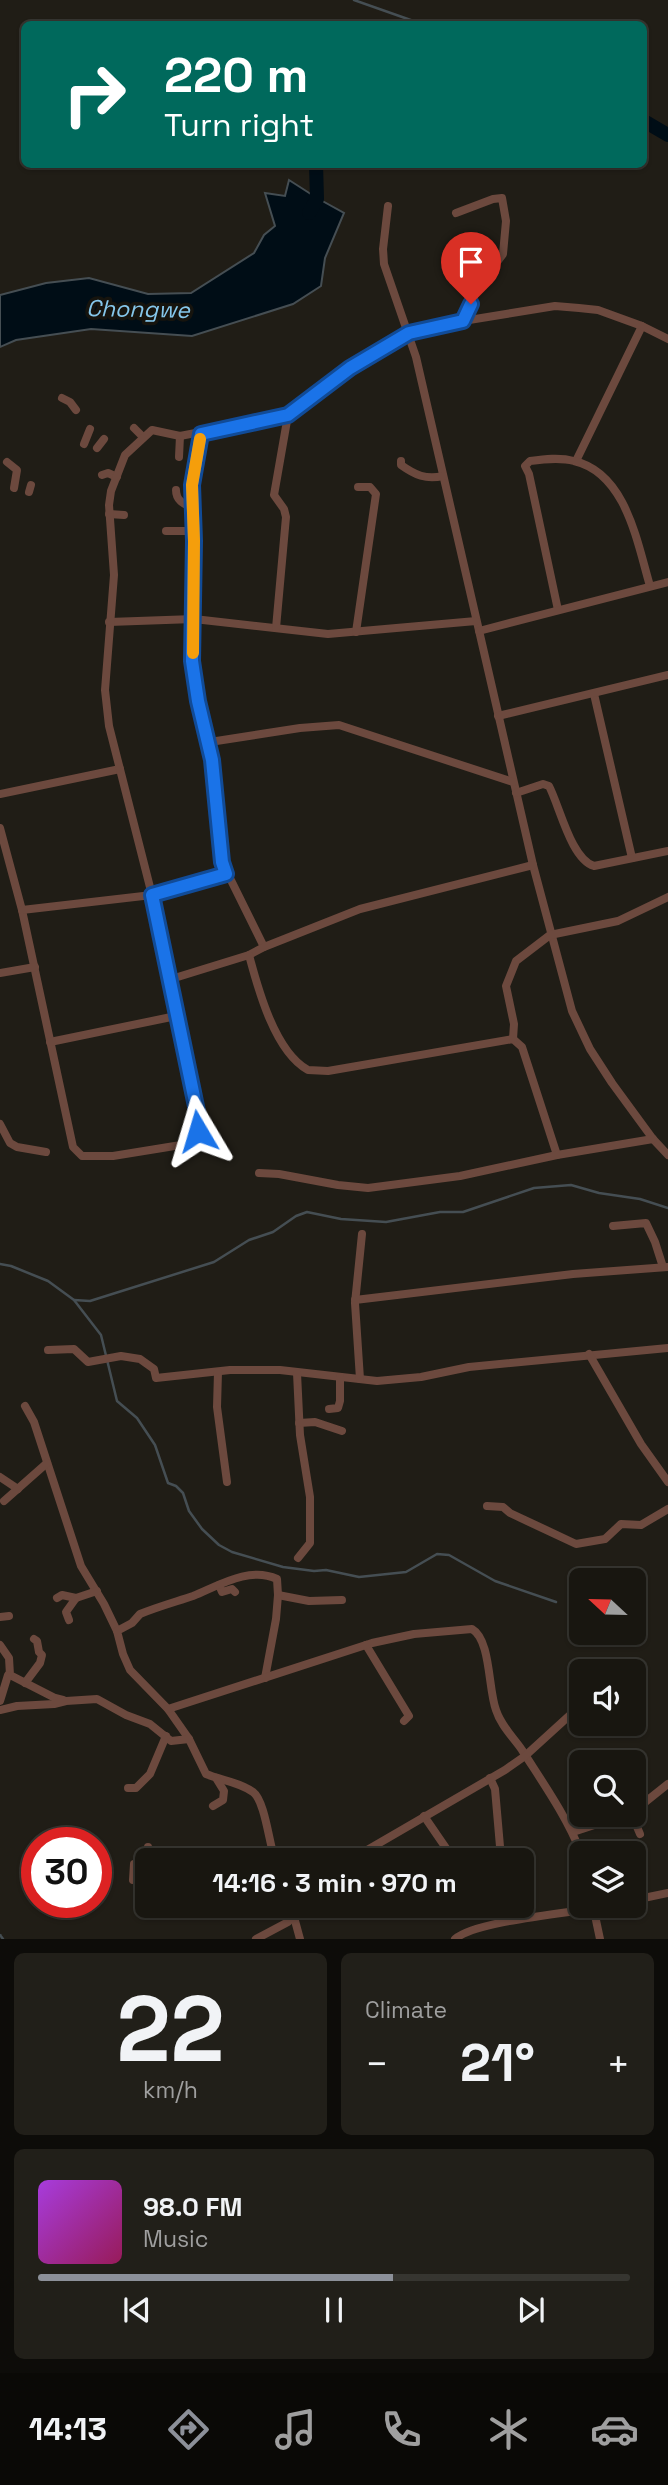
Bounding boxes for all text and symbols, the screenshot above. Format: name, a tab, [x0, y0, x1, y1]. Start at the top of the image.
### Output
text: 220 m	[164, 44, 308, 106]
icon: right	[49, 49, 140, 140]
text: Turn right	[164, 105, 314, 145]
pin	[441, 232, 501, 304]
icon: arrive	[452, 243, 490, 281]
water label: Chongwe	[86, 293, 192, 325]
position arrow	[161, 1094, 235, 1168]
north arrow	[569, 1568, 646, 1645]
map controls	[569, 1568, 646, 1918]
button: sound	[569, 1659, 646, 1736]
button: search	[569, 1750, 646, 1827]
speed limit sign: 30	[21, 1827, 112, 1918]
button: layers	[569, 1841, 646, 1918]
text: 14:16 · 3 min · 970 m	[212, 1866, 457, 1900]
text: 22	[116, 1971, 225, 2088]
text: Climate	[365, 1995, 447, 2025]
text: 21°	[460, 2030, 535, 2096]
text: −	[365, 2040, 389, 2088]
text: +	[606, 2040, 630, 2088]
text: km/h	[143, 2075, 198, 2105]
text: 98.0 FM	[143, 2190, 242, 2224]
text: Music	[143, 2224, 208, 2254]
icon: previous	[118, 2291, 156, 2329]
icon: pause	[315, 2291, 353, 2329]
icon: next	[512, 2291, 550, 2329]
icon: directions	[164, 2405, 213, 2454]
icon: music	[271, 2405, 320, 2454]
icon: phone	[377, 2405, 426, 2454]
icon: climate	[484, 2405, 533, 2454]
icon: car	[590, 2405, 639, 2454]
text: 14:13	[29, 2409, 107, 2449]

